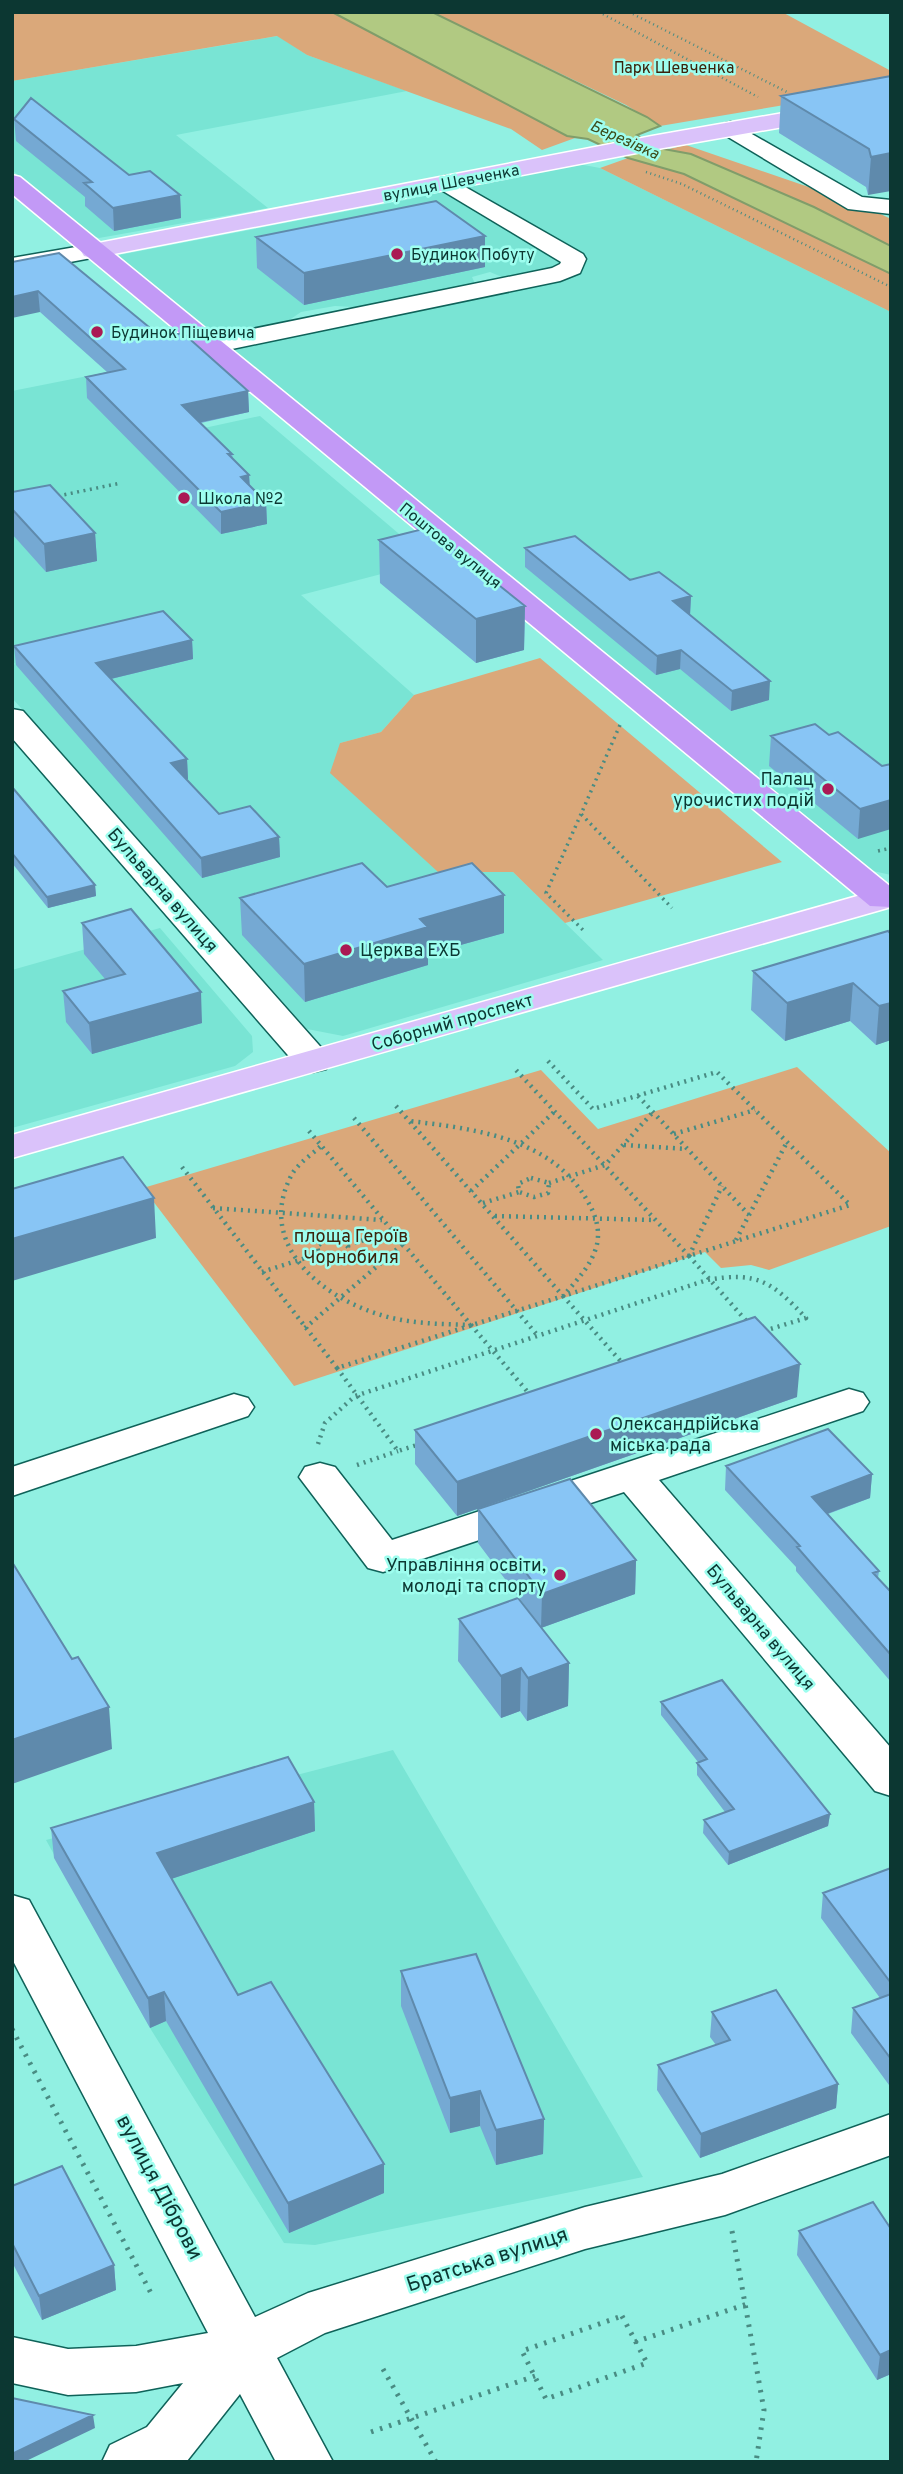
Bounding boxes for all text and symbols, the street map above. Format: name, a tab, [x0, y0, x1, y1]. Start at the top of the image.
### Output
park label: Парк Шевченка	[614, 59, 734, 79]
water label: Березівка	[587, 117, 662, 165]
street label: вулиця Шевченка	[382, 161, 521, 207]
marker: Будинок Побуту	[389, 246, 405, 262]
place label: Будинок Побуту	[411, 246, 535, 266]
marker: Будинок Піщевича	[89, 324, 105, 340]
place label: Будинок Піщевича	[111, 324, 254, 344]
marker: Школа №2	[176, 490, 192, 506]
place label: Школа №2	[198, 490, 283, 510]
street label: Поштова вулиця	[395, 499, 505, 594]
place label: Палац урочистих подій	[673, 769, 814, 813]
marker: Палац урочистих подій	[820, 781, 836, 797]
street label: Бульварна вулиця	[102, 824, 222, 958]
place label: Церква ЕХБ	[360, 940, 461, 963]
marker: Церква ЕХБ	[338, 942, 354, 958]
street label: Соборний проспект	[369, 989, 536, 1058]
park label: площа Героїв Чорнобиля	[294, 1226, 408, 1270]
place label: Олександрійська міська рада	[610, 1414, 759, 1458]
marker: Олександрійська міська рада	[588, 1426, 604, 1442]
place label: Управління освіти, молоді та спорту	[386, 1555, 546, 1599]
street label: Бульварна вулиця	[700, 1560, 819, 1696]
marker: Управління освіти, молоді та спорту	[552, 1567, 568, 1583]
street label: вулиця Діброви	[109, 2111, 208, 2265]
street label: Братська вулиця	[403, 2222, 572, 2299]

